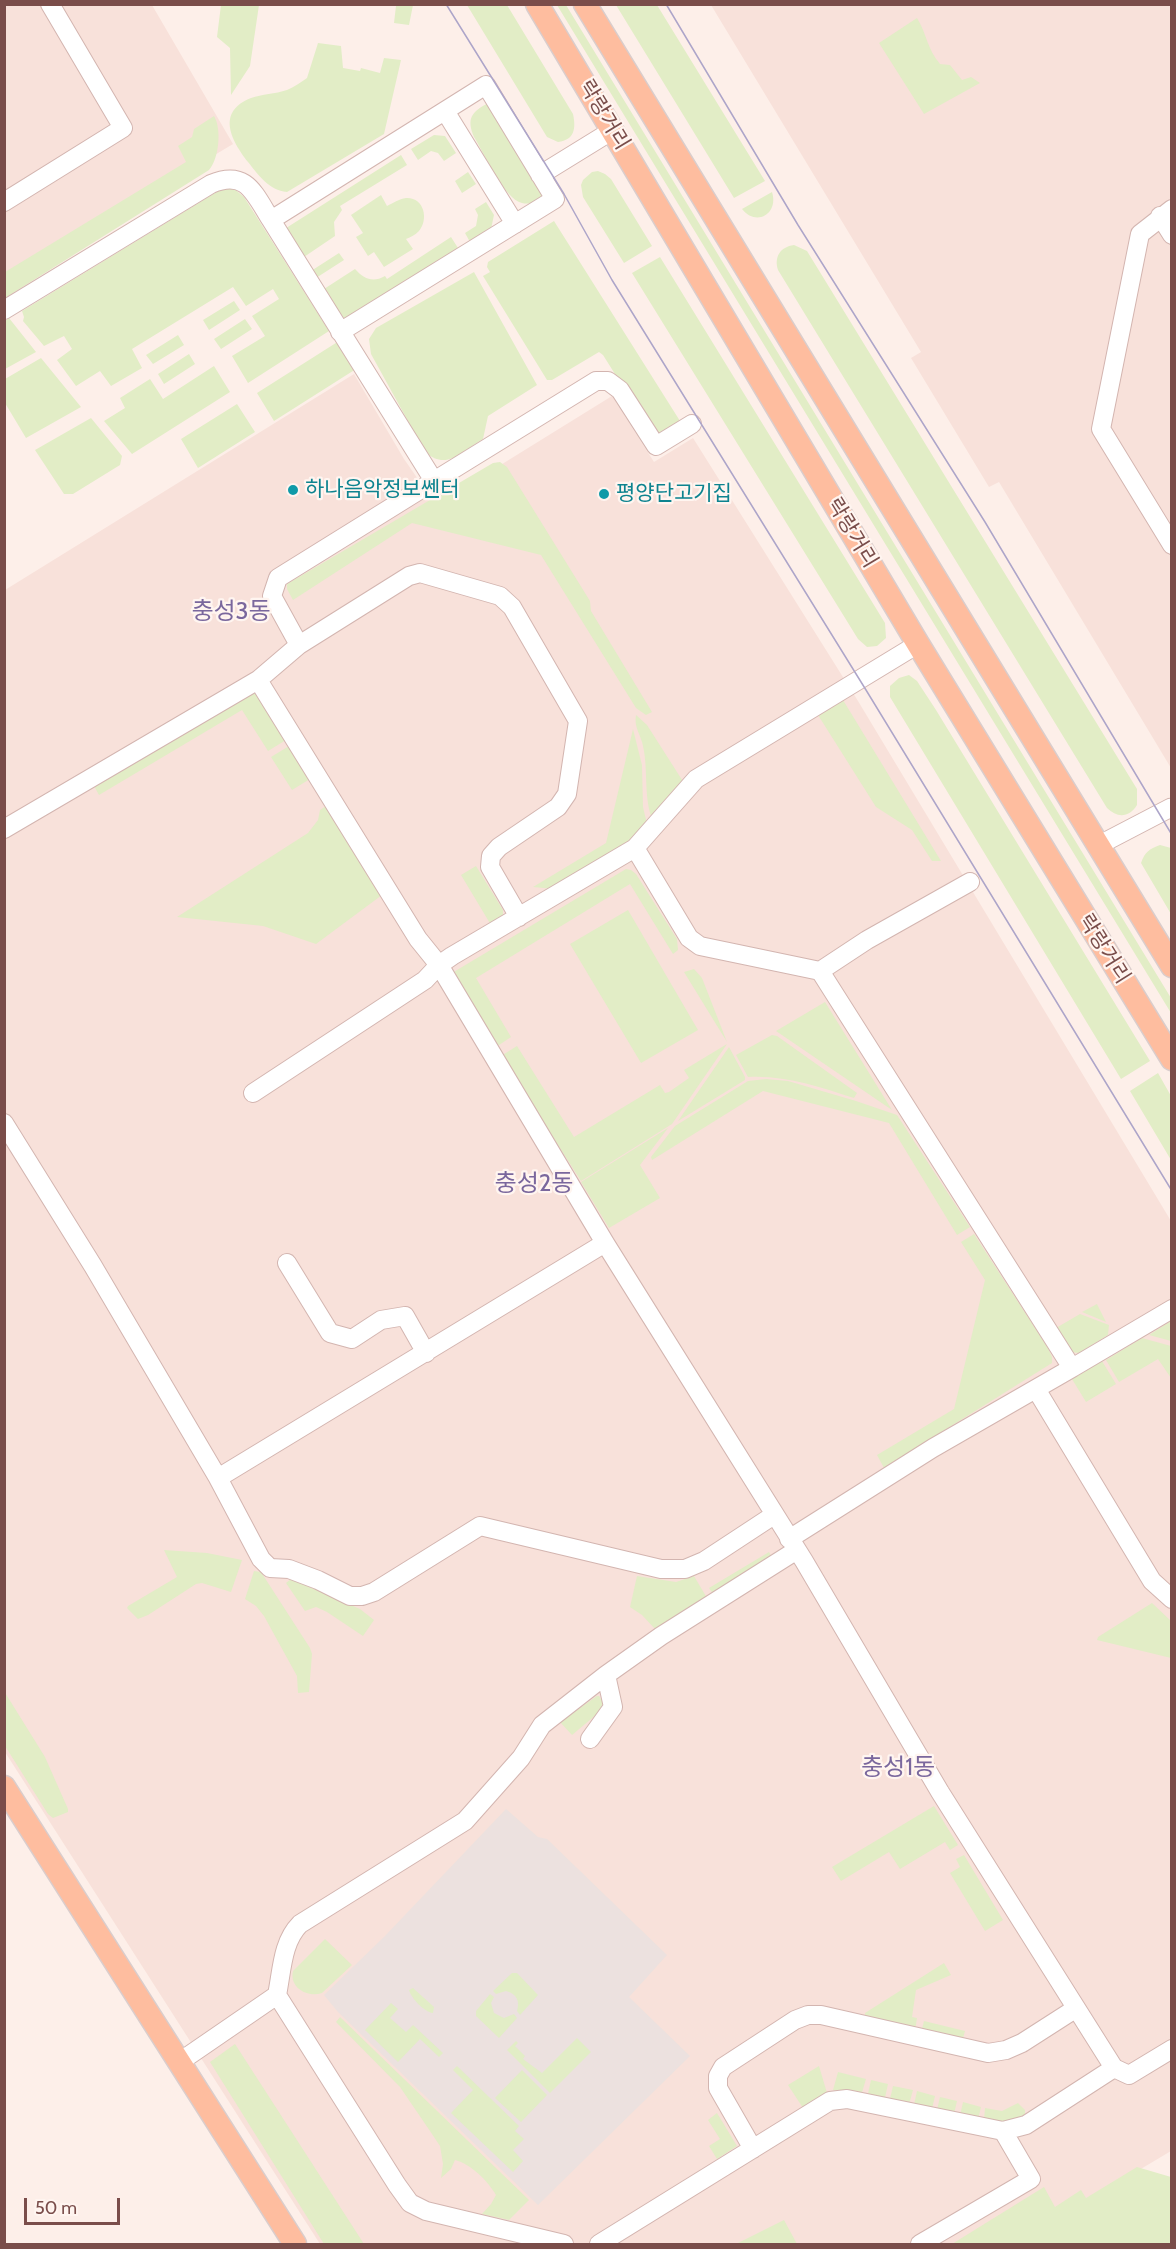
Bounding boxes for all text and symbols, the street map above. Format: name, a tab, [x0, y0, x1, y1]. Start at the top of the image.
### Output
street label: 락랑거리	[573, 75, 635, 155]
place label: 하나음악정보쎈터	[305, 477, 460, 503]
place label: 평양단고기집	[616, 481, 732, 507]
marker: 하나음악정보쎈터	[286, 483, 300, 497]
marker: 평양단고기집	[597, 487, 611, 501]
street label: 락랑거리	[821, 493, 883, 573]
district label: 충성3동	[191, 598, 271, 626]
street label: 락랑거리	[1073, 910, 1135, 988]
district label: 충성2동	[495, 1170, 573, 1198]
district label: 충성1동	[861, 1754, 935, 1782]
scale bar	[27, 2186, 123, 2224]
text: 50 m	[35, 2197, 77, 2219]

